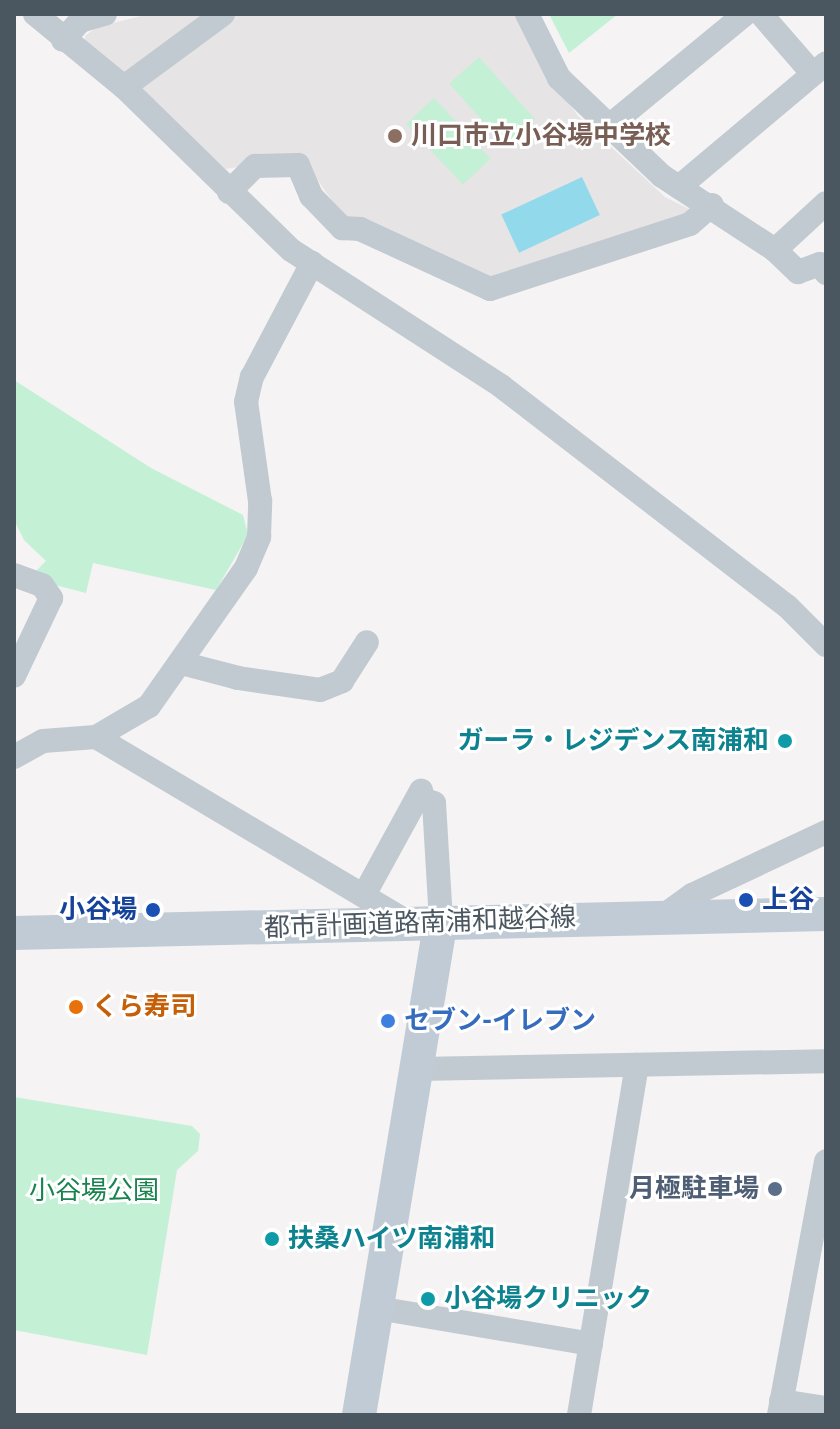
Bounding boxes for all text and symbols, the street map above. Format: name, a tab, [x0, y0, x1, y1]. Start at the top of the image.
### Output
place label: 川口市立小谷場中学校	[411, 120, 671, 152]
marker: 川口市立小谷場中学校	[386, 127, 404, 145]
place label: ガーラ・レジデンス南浦和	[457, 725, 769, 757]
marker: ガーラ・レジデンス南浦和	[776, 732, 794, 750]
place label: 上谷	[762, 884, 814, 916]
marker: 上谷	[737, 891, 755, 909]
place label: 小谷場	[59, 894, 137, 926]
marker: 小谷場	[144, 901, 162, 919]
street label: 都市計画道路南浦和越谷線	[264, 902, 576, 944]
place label: くら寿司	[92, 991, 196, 1023]
marker: くら寿司	[67, 998, 85, 1016]
place label: セブン-イレブン	[404, 1005, 596, 1037]
marker: セブン-イレブン	[379, 1012, 397, 1030]
place label: 月極駐車場	[629, 1173, 759, 1205]
park label: 小谷場公園	[29, 1175, 159, 1207]
marker: 月極駐車場	[766, 1180, 784, 1198]
place label: 扶桑ハイツ南浦和	[288, 1223, 496, 1255]
marker: 扶桑ハイツ南浦和	[263, 1230, 281, 1248]
place label: 小谷場クリニック	[444, 1283, 652, 1315]
marker: 小谷場クリニック	[419, 1290, 437, 1308]

